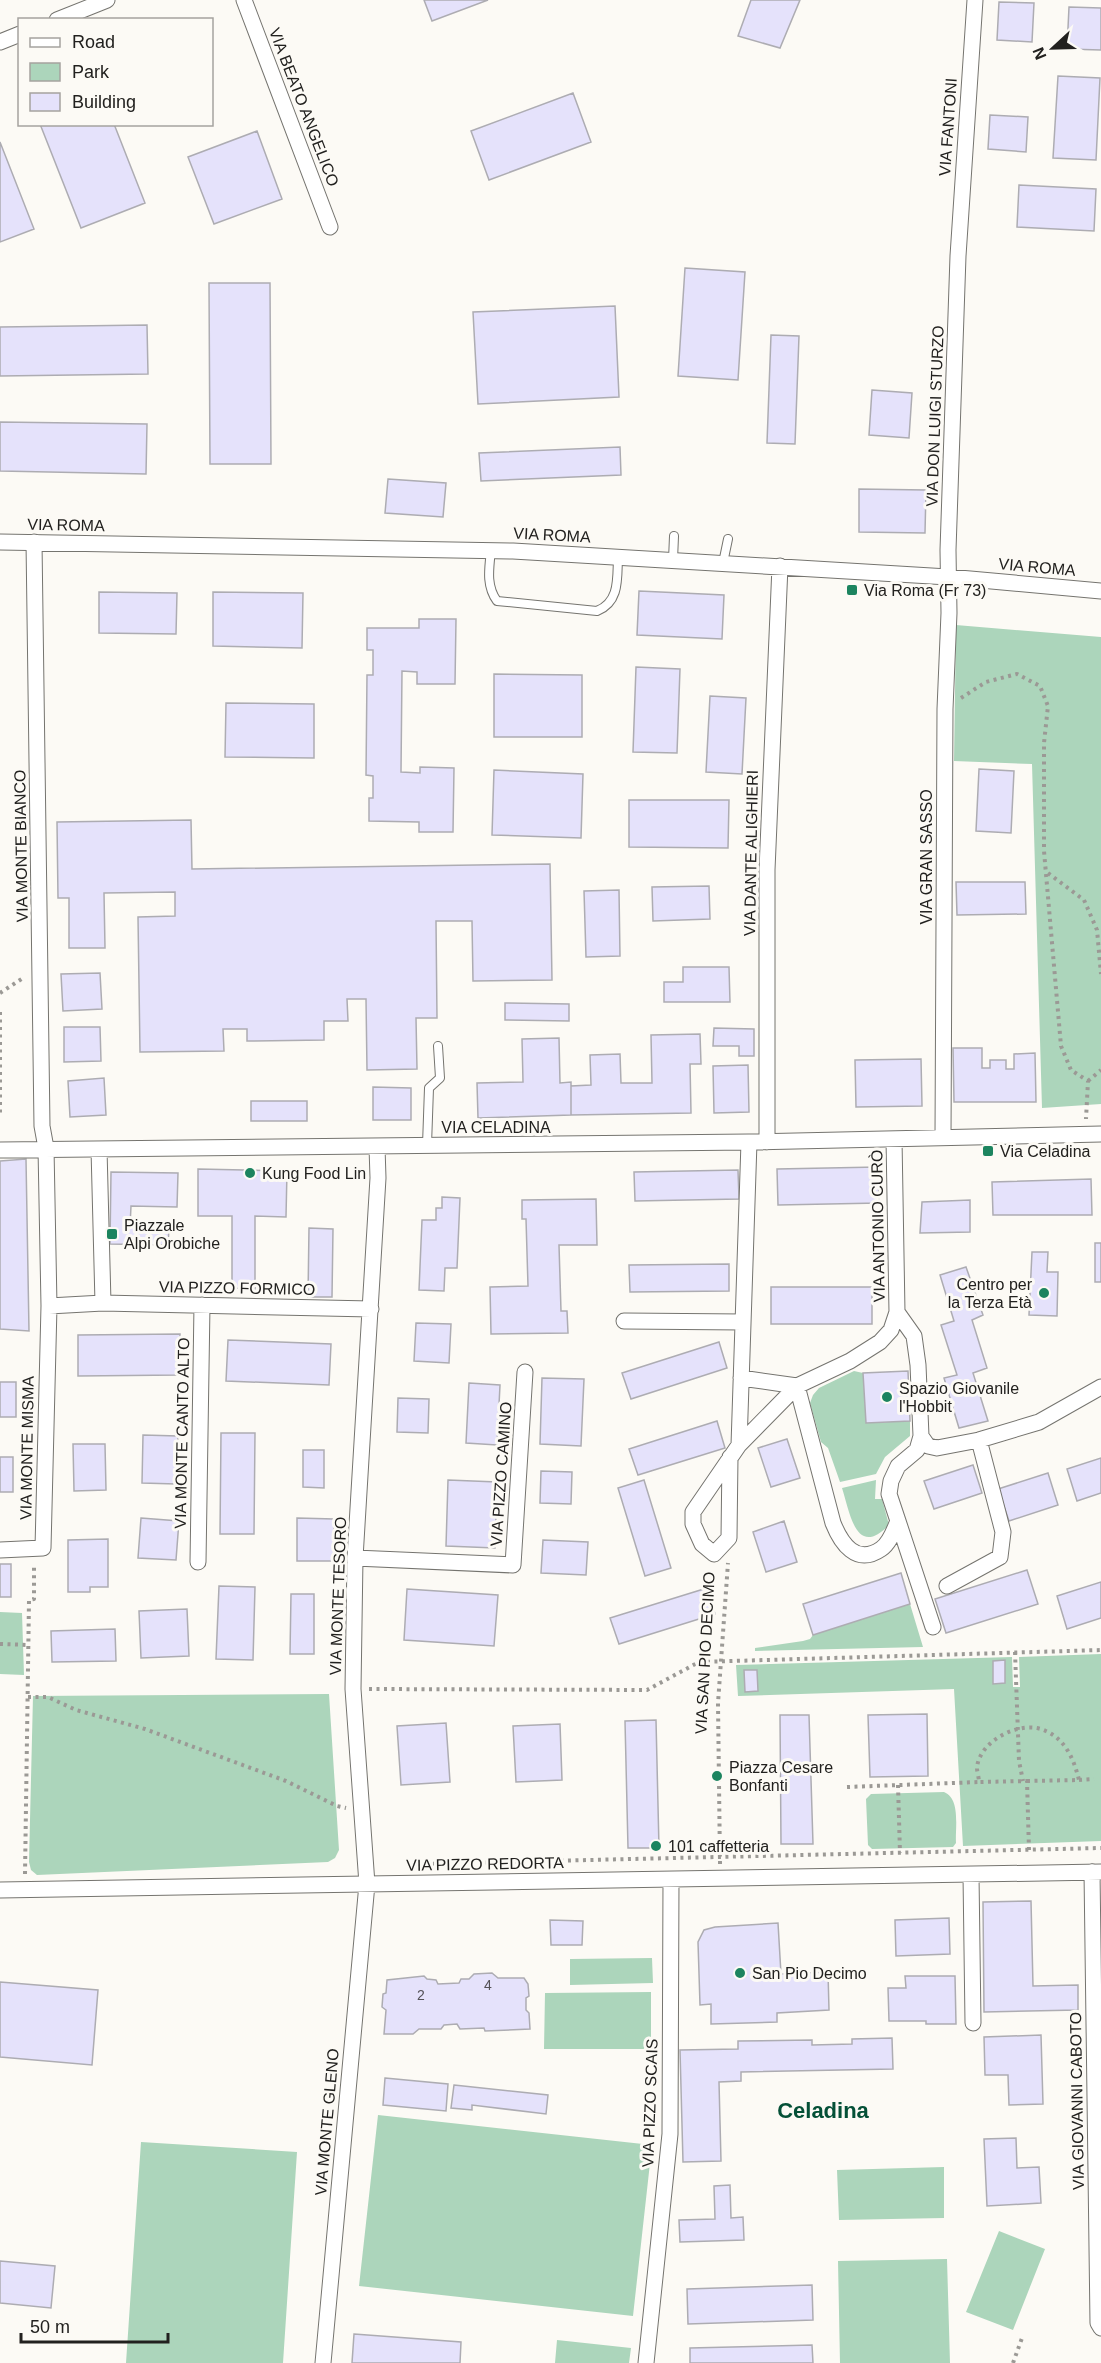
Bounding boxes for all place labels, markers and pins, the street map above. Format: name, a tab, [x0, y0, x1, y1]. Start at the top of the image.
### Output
place label: Via Roma (Fr 73)	[864, 582, 986, 599]
marker: Via Roma (Fr 73)	[845, 583, 859, 597]
place label: Via Celadina	[1000, 1143, 1091, 1160]
marker: Via Celadina	[981, 1144, 995, 1158]
place label: Kung Food Lin	[262, 1165, 366, 1182]
marker: Kung Food Lin	[243, 1166, 257, 1180]
place label: Piazzale Alpi Orobiche	[124, 1217, 220, 1252]
marker: Piazzale Alpi Orobiche	[105, 1227, 119, 1241]
place label: Centro per la Terza Età	[948, 1276, 1033, 1311]
marker: Centro per la Terza Età	[1037, 1286, 1051, 1300]
place label: Spazio Giovanile l'Hobbit	[899, 1380, 1019, 1415]
marker: Spazio Giovanile l'Hobbit	[880, 1390, 894, 1404]
place label: Piazza Cesare Bonfanti	[729, 1759, 833, 1794]
marker: Piazza Cesare Bonfanti	[710, 1769, 724, 1783]
place label: 101 caffetteria	[668, 1838, 769, 1855]
marker: 101 caffetteria	[649, 1839, 663, 1853]
place label: San Pio Decimo	[752, 1965, 867, 1982]
marker: San Pio Decimo	[733, 1966, 747, 1980]

